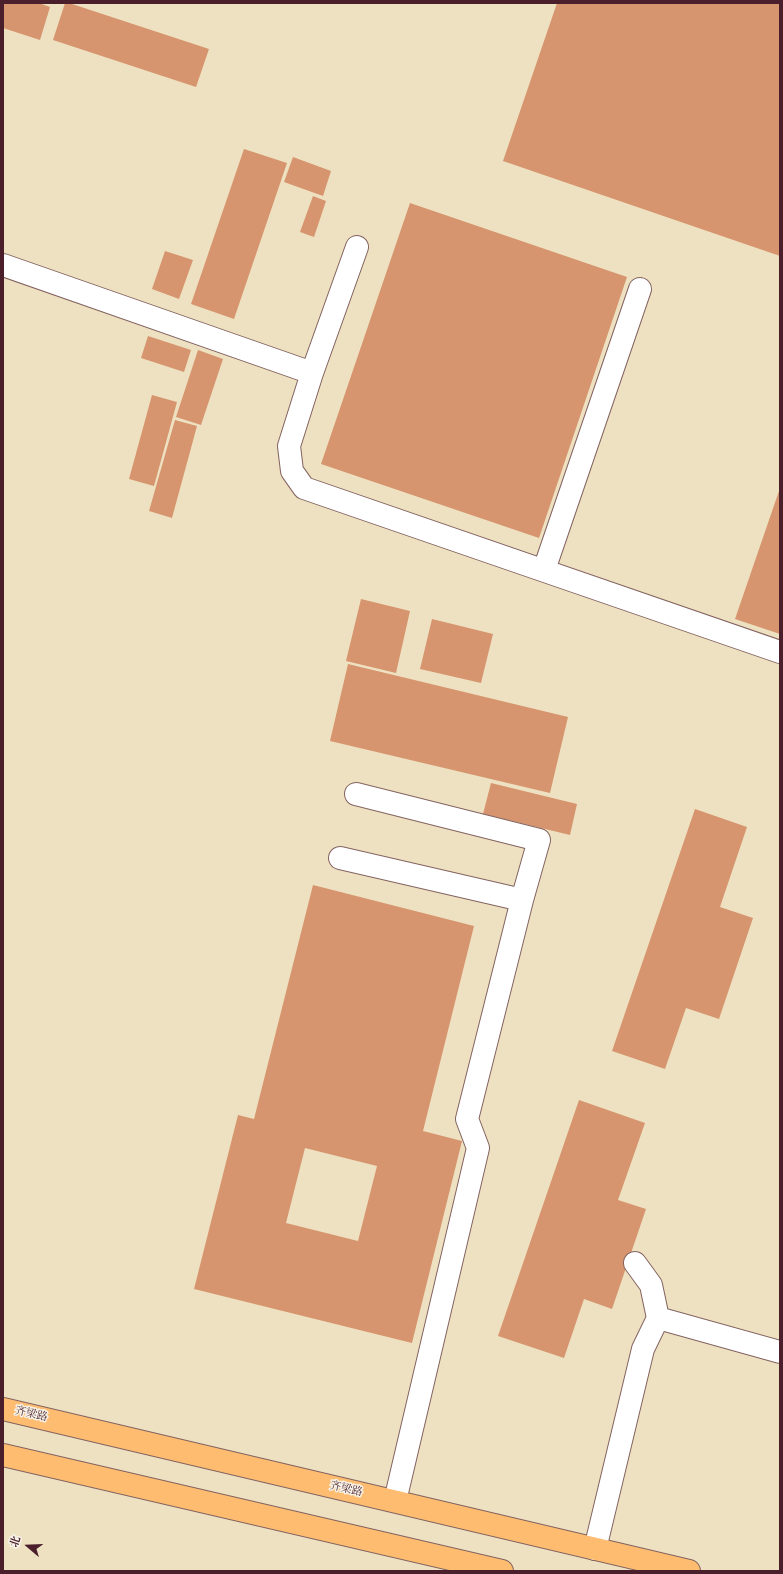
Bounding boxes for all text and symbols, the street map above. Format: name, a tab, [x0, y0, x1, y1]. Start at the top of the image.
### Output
street label: 齐梁路	[13, 1405, 49, 1425]
street label: 齐梁路	[328, 1480, 364, 1500]
north arrow	[8, 1526, 48, 1566]
text: 北	[7, 1534, 25, 1550]

